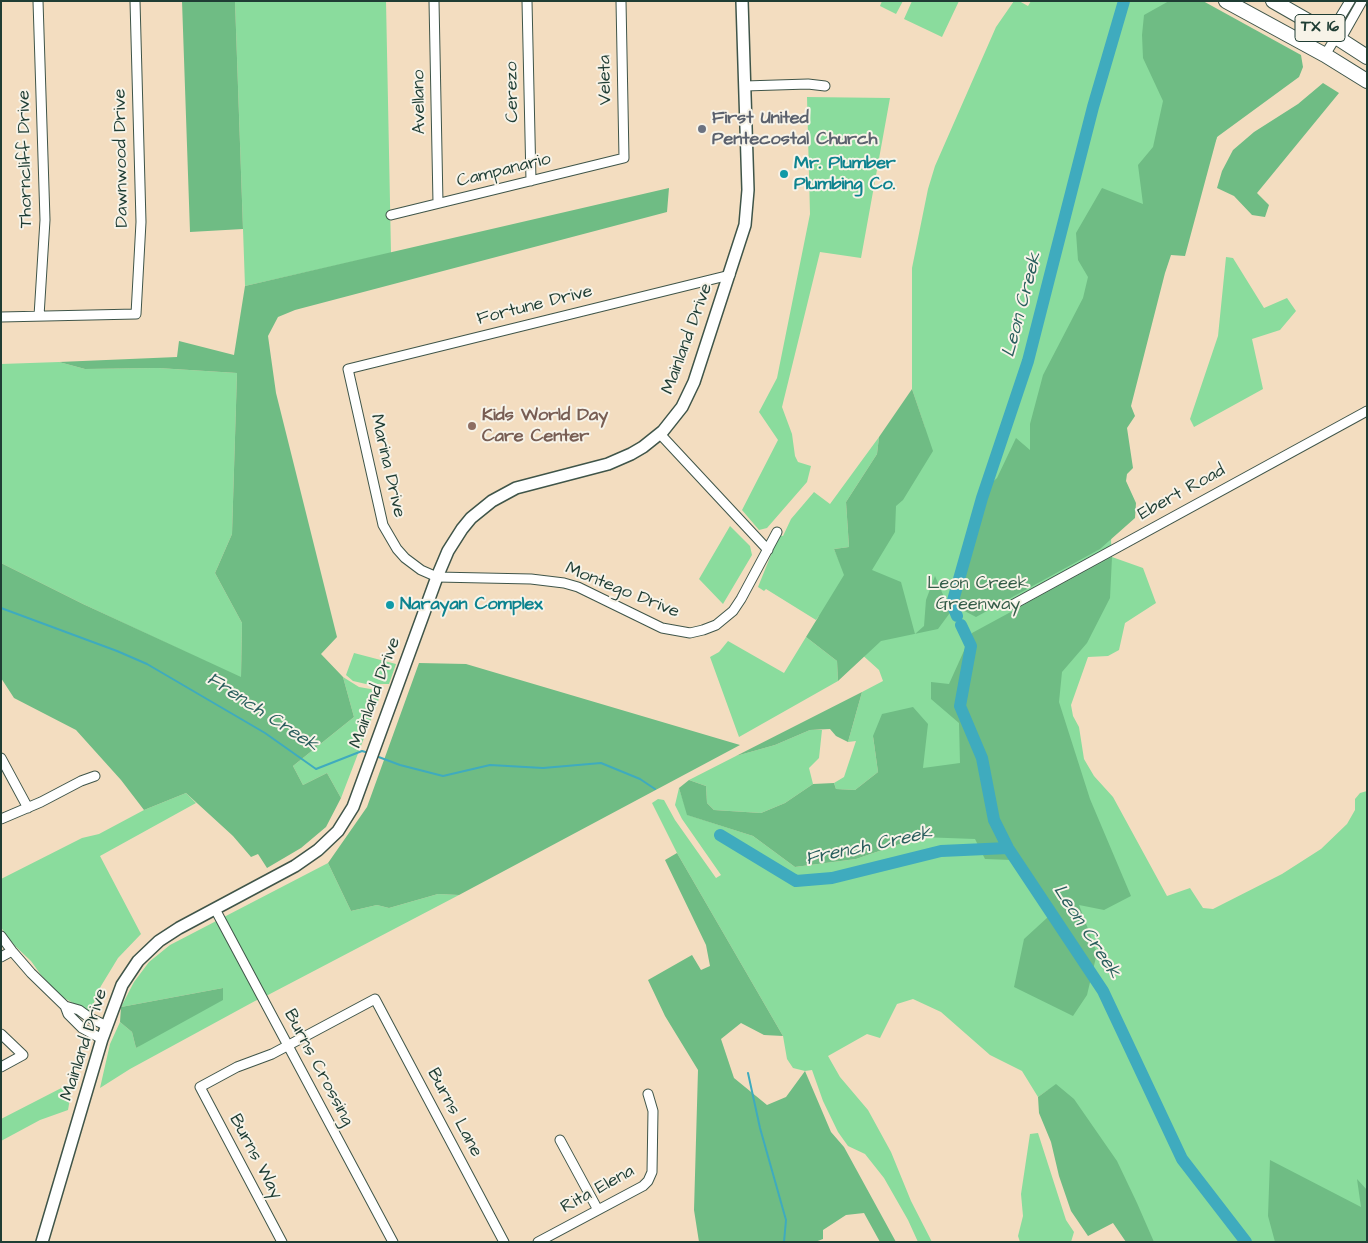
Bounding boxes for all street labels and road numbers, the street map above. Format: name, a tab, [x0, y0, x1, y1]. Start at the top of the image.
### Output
road number: TX 16	[1295, 14, 1345, 42]
street label: Veleta	[595, 55, 617, 105]
street label: Cerezo	[502, 61, 524, 123]
street label: Avellano	[409, 70, 431, 134]
street label: Dawnwood Drive	[110, 88, 134, 228]
street label: Thorncliff Drive	[14, 90, 38, 228]
street label: Campanario	[455, 149, 553, 193]
street label: Fortune Drive	[475, 281, 595, 331]
street label: Mainland Drive	[658, 281, 718, 397]
street label: Marina Drive	[365, 412, 409, 520]
street label: Ebert Road	[1135, 460, 1229, 526]
street label: Montego Drive	[562, 558, 682, 624]
street label: Mainland Drive	[346, 635, 406, 751]
street label: Mainland Drive	[57, 986, 113, 1104]
street label: Burns Crossing	[278, 1006, 358, 1130]
street label: Burns Lane	[422, 1065, 486, 1161]
street label: Burns Way	[224, 1111, 286, 1203]
street label: Rita Elena	[558, 1161, 638, 1219]

